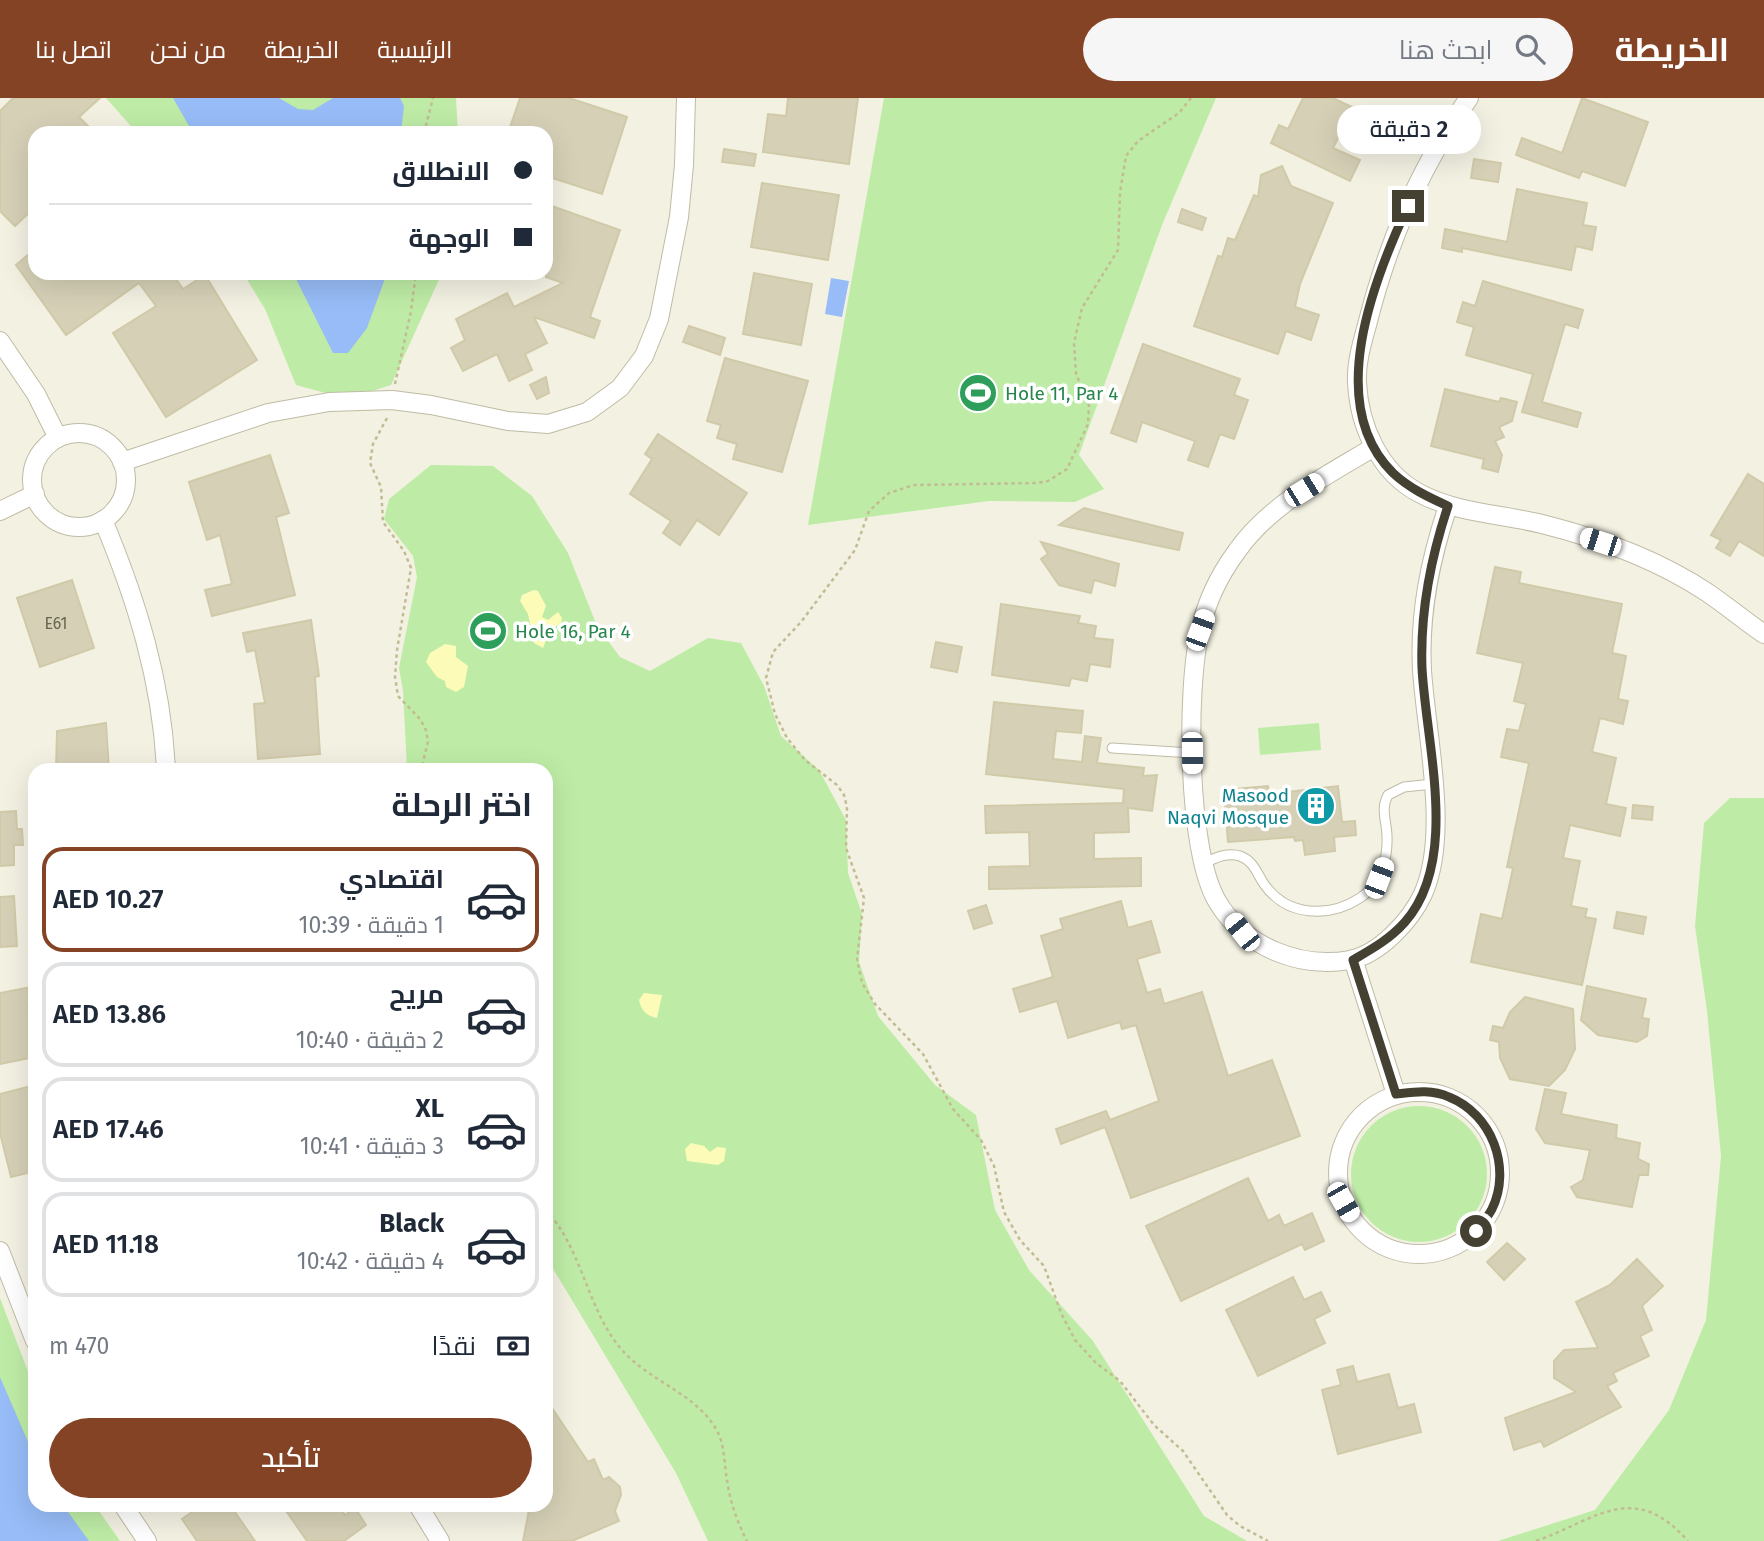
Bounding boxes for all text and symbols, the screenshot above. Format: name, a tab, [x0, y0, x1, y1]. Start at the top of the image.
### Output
search box	[1083, 18, 1573, 81]
icon: search	[1511, 30, 1549, 68]
text: الخريطة	[1615, 30, 1729, 70]
text: ابحث هنا	[1399, 35, 1493, 66]
text: اتصل بنا	[35, 36, 112, 64]
text: من نحن	[150, 36, 226, 64]
text: الخريطة	[264, 36, 339, 64]
text: الرئيسية	[377, 36, 452, 64]
callout: 2 دقيقة	[1336, 105, 1480, 154]
text: 2 دقيقة	[1370, 115, 1448, 143]
text: الانطلاق	[392, 156, 490, 187]
route end	[1392, 190, 1424, 222]
text: الوجهة	[409, 223, 490, 254]
sports icon: Hole 11, Par 4	[957, 372, 999, 414]
place label: Hole 11, Par 4	[1005, 382, 1118, 405]
car	[1281, 470, 1328, 510]
car	[1577, 526, 1624, 558]
car	[1183, 607, 1218, 653]
sports icon: Hole 16, Par 4	[467, 610, 509, 652]
house number: E61	[45, 614, 68, 633]
place label: Hole 16, Par 4	[515, 620, 631, 643]
car	[1182, 732, 1203, 774]
place label: Masood Naqvi Mosque	[1167, 784, 1289, 829]
building icon: Masood Naqvi Mosque	[1295, 785, 1337, 827]
text: اختر الرحلة	[391, 786, 532, 824]
car	[1362, 855, 1397, 901]
text: اقتصادي	[339, 864, 444, 895]
icon: car	[465, 868, 528, 931]
text: AED 10.27	[53, 884, 163, 915]
car	[1221, 909, 1264, 955]
text: 1 دقيقة · 10:39	[299, 911, 444, 939]
text: مريح	[389, 979, 444, 1010]
icon: car	[465, 983, 528, 1046]
text: AED 13.86	[53, 999, 166, 1030]
text: 2 دقيقة · 10:40	[296, 1026, 444, 1054]
text: XL	[416, 1093, 444, 1124]
icon: car	[465, 1098, 528, 1161]
text: AED 17.46	[53, 1114, 164, 1145]
text: 3 دقيقة · 10:41	[300, 1132, 444, 1160]
car	[1324, 1179, 1363, 1225]
text: Black	[379, 1208, 444, 1239]
icon: car	[465, 1213, 528, 1276]
route start	[1460, 1215, 1492, 1247]
text: AED 11.18	[53, 1229, 159, 1260]
text: 4 دقيقة · 10:42	[297, 1247, 444, 1275]
icon: cash	[494, 1327, 532, 1365]
text: نقدًا	[432, 1331, 476, 1362]
text: 470 m	[49, 1332, 109, 1360]
button: تأكيد	[49, 1418, 532, 1498]

